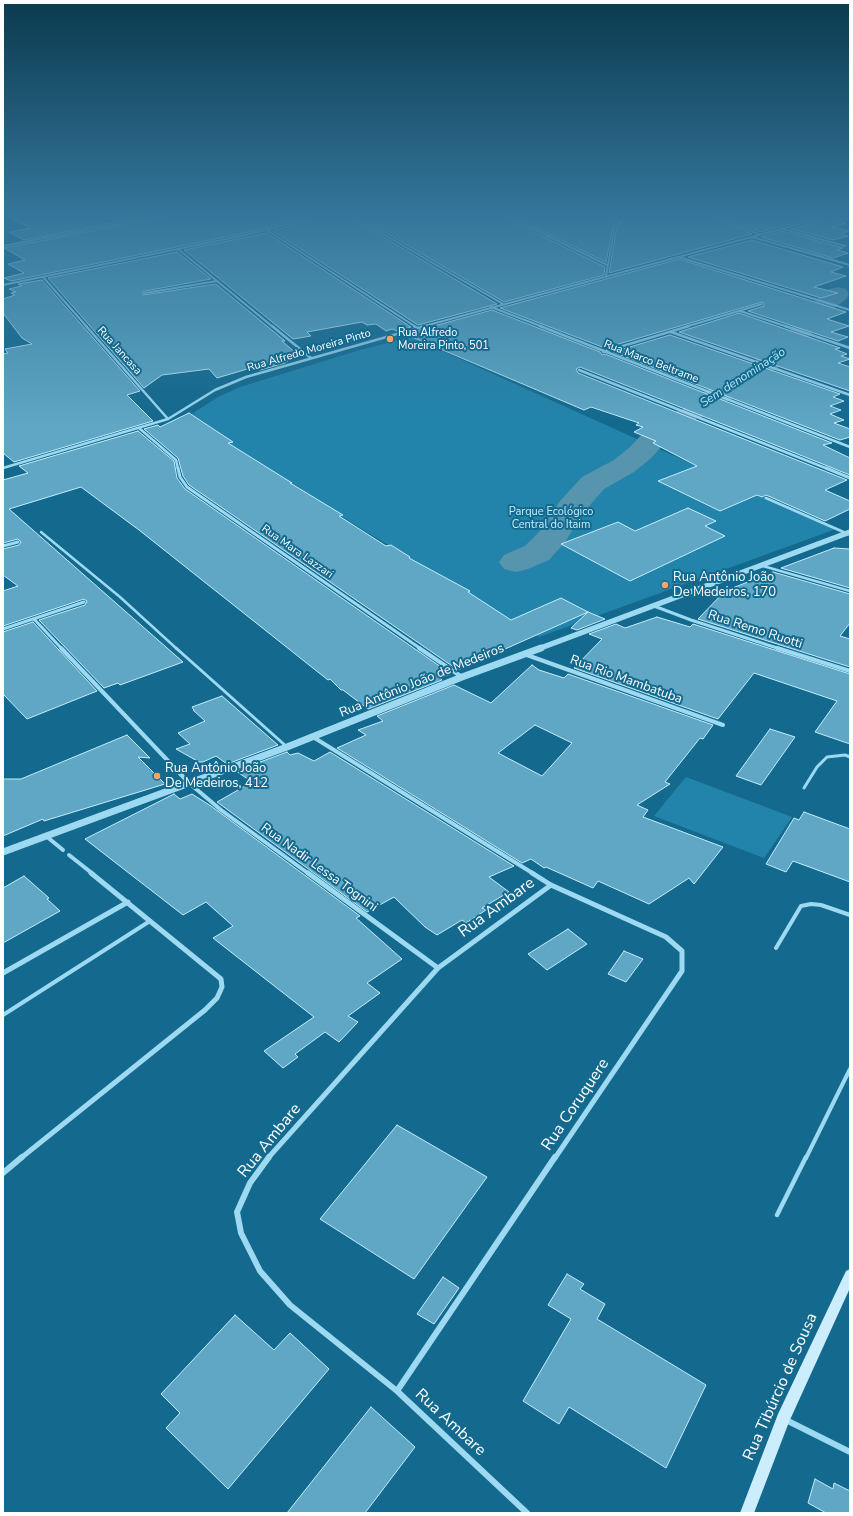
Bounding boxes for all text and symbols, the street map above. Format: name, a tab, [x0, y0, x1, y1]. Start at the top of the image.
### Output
street label: Rua Jancasa	[94, 324, 144, 378]
place label: Rua Alfredo Moreira Pinto, 501	[398, 326, 489, 352]
street label: Rua Alfredo Moreira Pinto	[246, 327, 372, 375]
marker: Rua Alfredo Moreira Pinto, 501	[385, 334, 395, 344]
street label: Rua Marco Beltrame	[602, 338, 700, 386]
water label: Sem denominação	[698, 345, 788, 411]
park label: Parque Ecológico Central do Itaim	[509, 505, 593, 531]
street label: Rua Mara Lazzari	[259, 522, 335, 582]
place label: Rua Antônio João De Medeiros, 170	[673, 570, 776, 601]
marker: Rua Antônio João De Medeiros, 170	[660, 580, 670, 590]
street label: Rua Remo Ruotti	[706, 607, 804, 653]
street label: Rua Antônio João de Medeiros	[337, 641, 507, 721]
street label: Rua Rio Mambatuba	[568, 652, 684, 708]
place label: Rua Antônio João De Medeiros, 412	[165, 761, 268, 792]
marker: Rua Antônio João De Medeiros, 412	[152, 771, 162, 781]
street label: Rua Nadir Lessa Tognini	[258, 820, 380, 916]
street label: Rua Ambare	[455, 874, 539, 942]
street label: Rua Coruquere	[538, 1055, 614, 1155]
street label: Rua Ambare	[234, 1100, 306, 1182]
street label: Rua Tibúrcio de Sousa	[740, 1310, 822, 1464]
street label: Rua Ambare	[411, 1385, 489, 1461]

